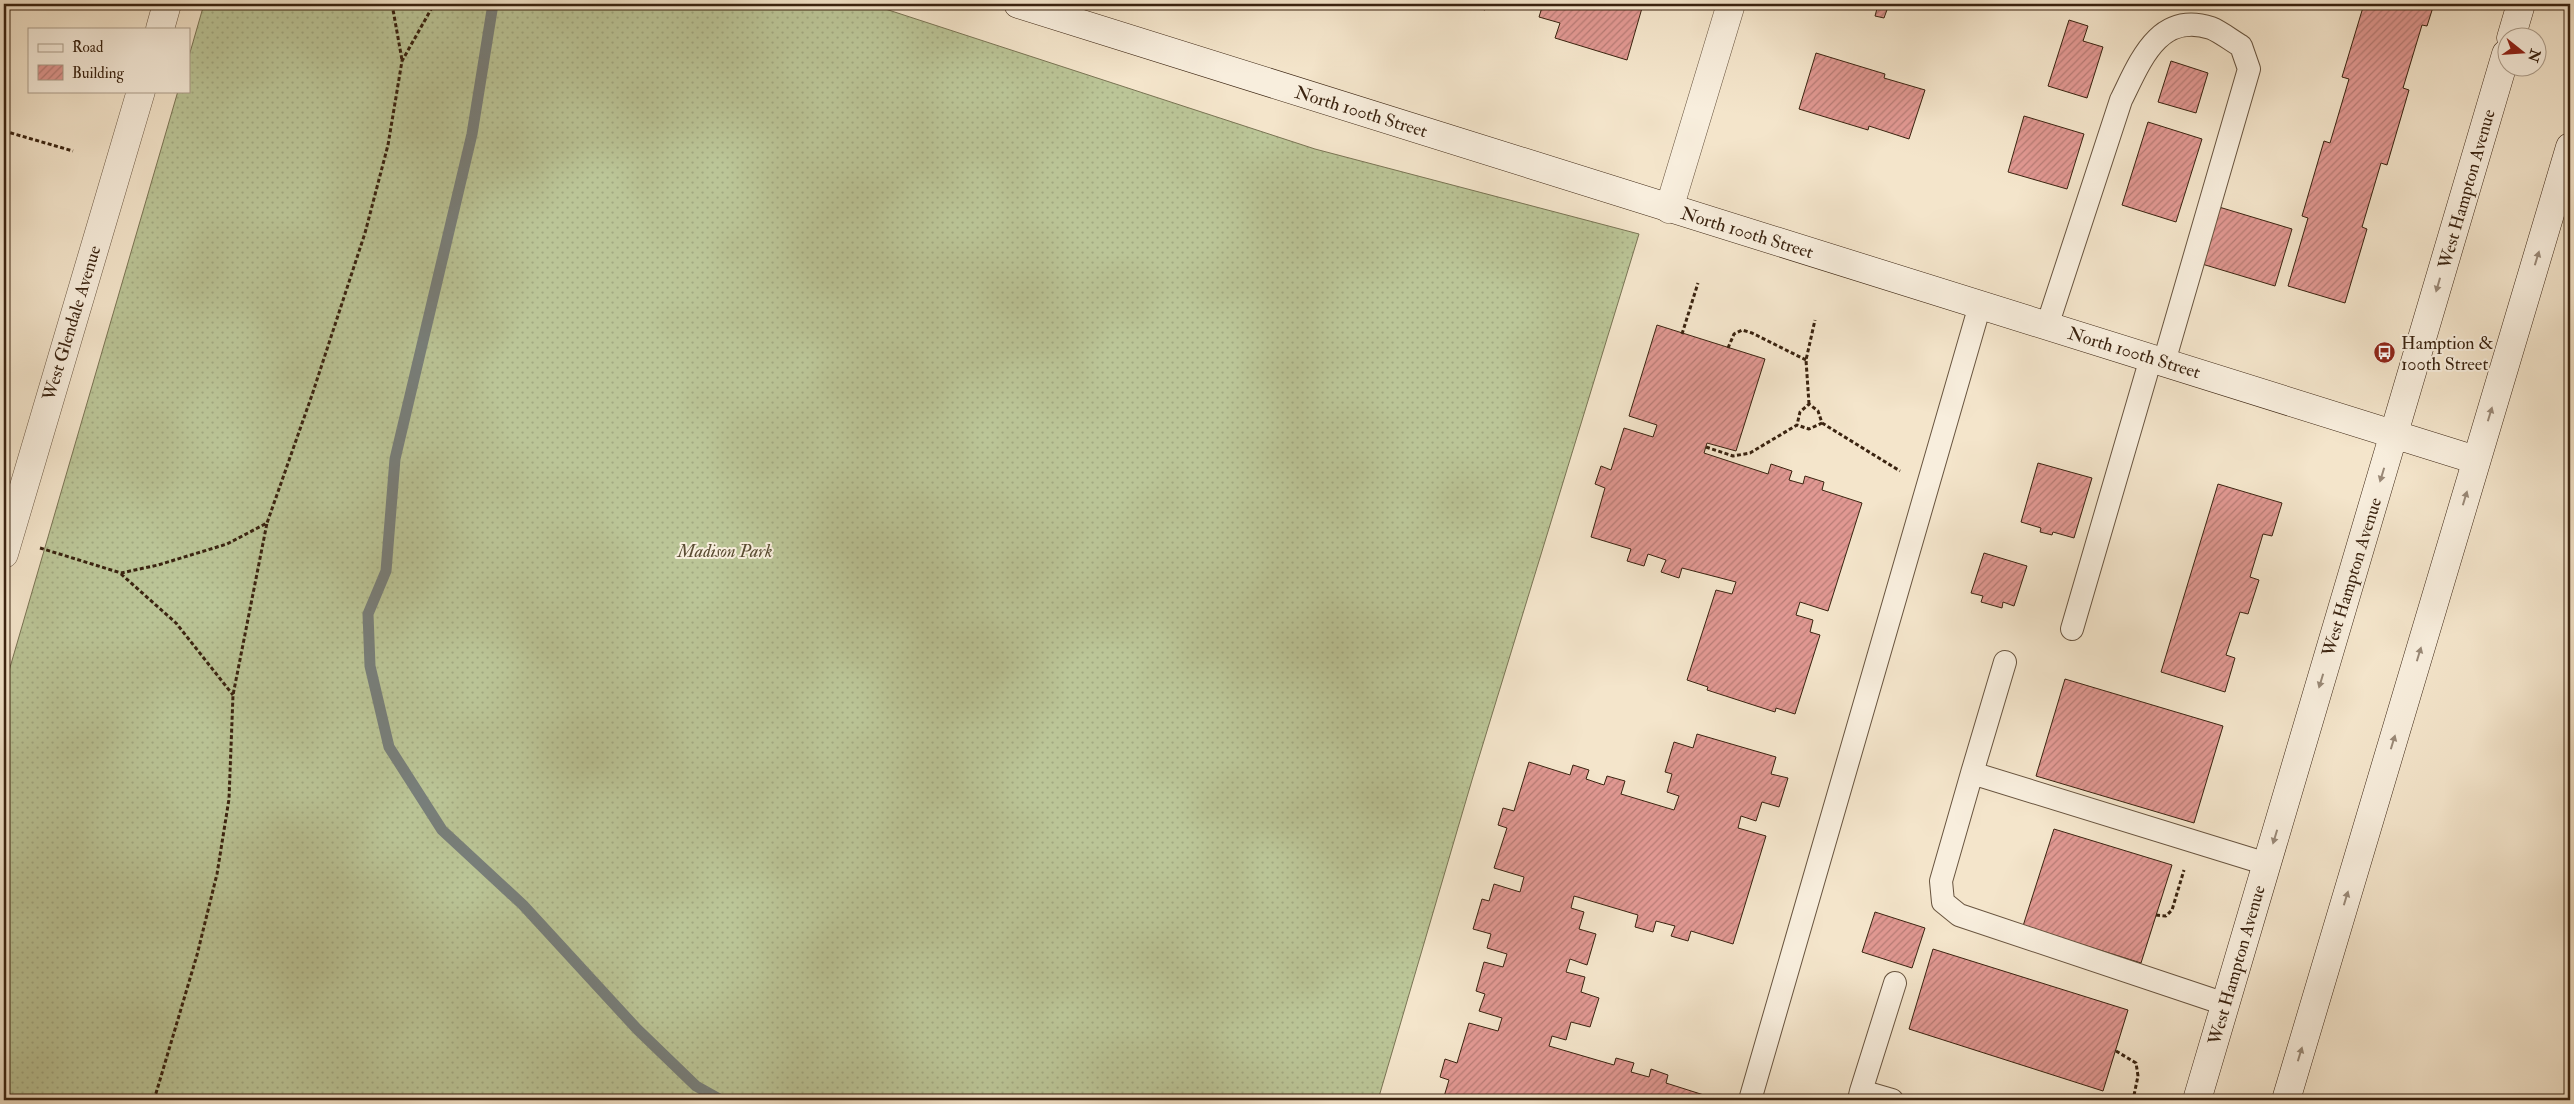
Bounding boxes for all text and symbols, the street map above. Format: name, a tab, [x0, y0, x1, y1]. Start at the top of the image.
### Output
legend	[28, 28, 190, 92]
north arrow	[2496, 28, 2546, 78]
text: Road	[72, 38, 104, 57]
text: N	[2524, 46, 2544, 65]
text: Building	[72, 64, 124, 83]
street label: North 100th Street	[1292, 81, 1430, 143]
street label: West Hampton Avenue	[2433, 106, 2501, 272]
street label: North 100th Street	[1678, 202, 1816, 264]
street label: West Glendale Avenue	[37, 242, 107, 404]
one-way arrow	[2533, 250, 2541, 265]
one-way arrow	[2434, 278, 2442, 293]
street label: North 100th Street	[2065, 322, 2203, 384]
place label: Hamption & 100th Street	[2401, 332, 2493, 376]
bus stop icon: Hamption & 100th Street	[2373, 341, 2397, 365]
one-way arrow	[2487, 406, 2495, 421]
one-way arrow	[2378, 467, 2386, 482]
one-way arrow	[2462, 490, 2470, 505]
street label: West Hampton Avenue	[2317, 494, 2387, 660]
park label: Madison Park	[677, 540, 772, 563]
one-way arrow	[2415, 646, 2423, 661]
one-way arrow	[2317, 673, 2325, 688]
one-way arrow	[2389, 734, 2397, 749]
one-way arrow	[2270, 829, 2278, 844]
street label: West Hampton Avenue	[2203, 882, 2271, 1048]
one-way arrow	[2343, 890, 2351, 905]
one-way arrow	[2297, 1046, 2305, 1061]

